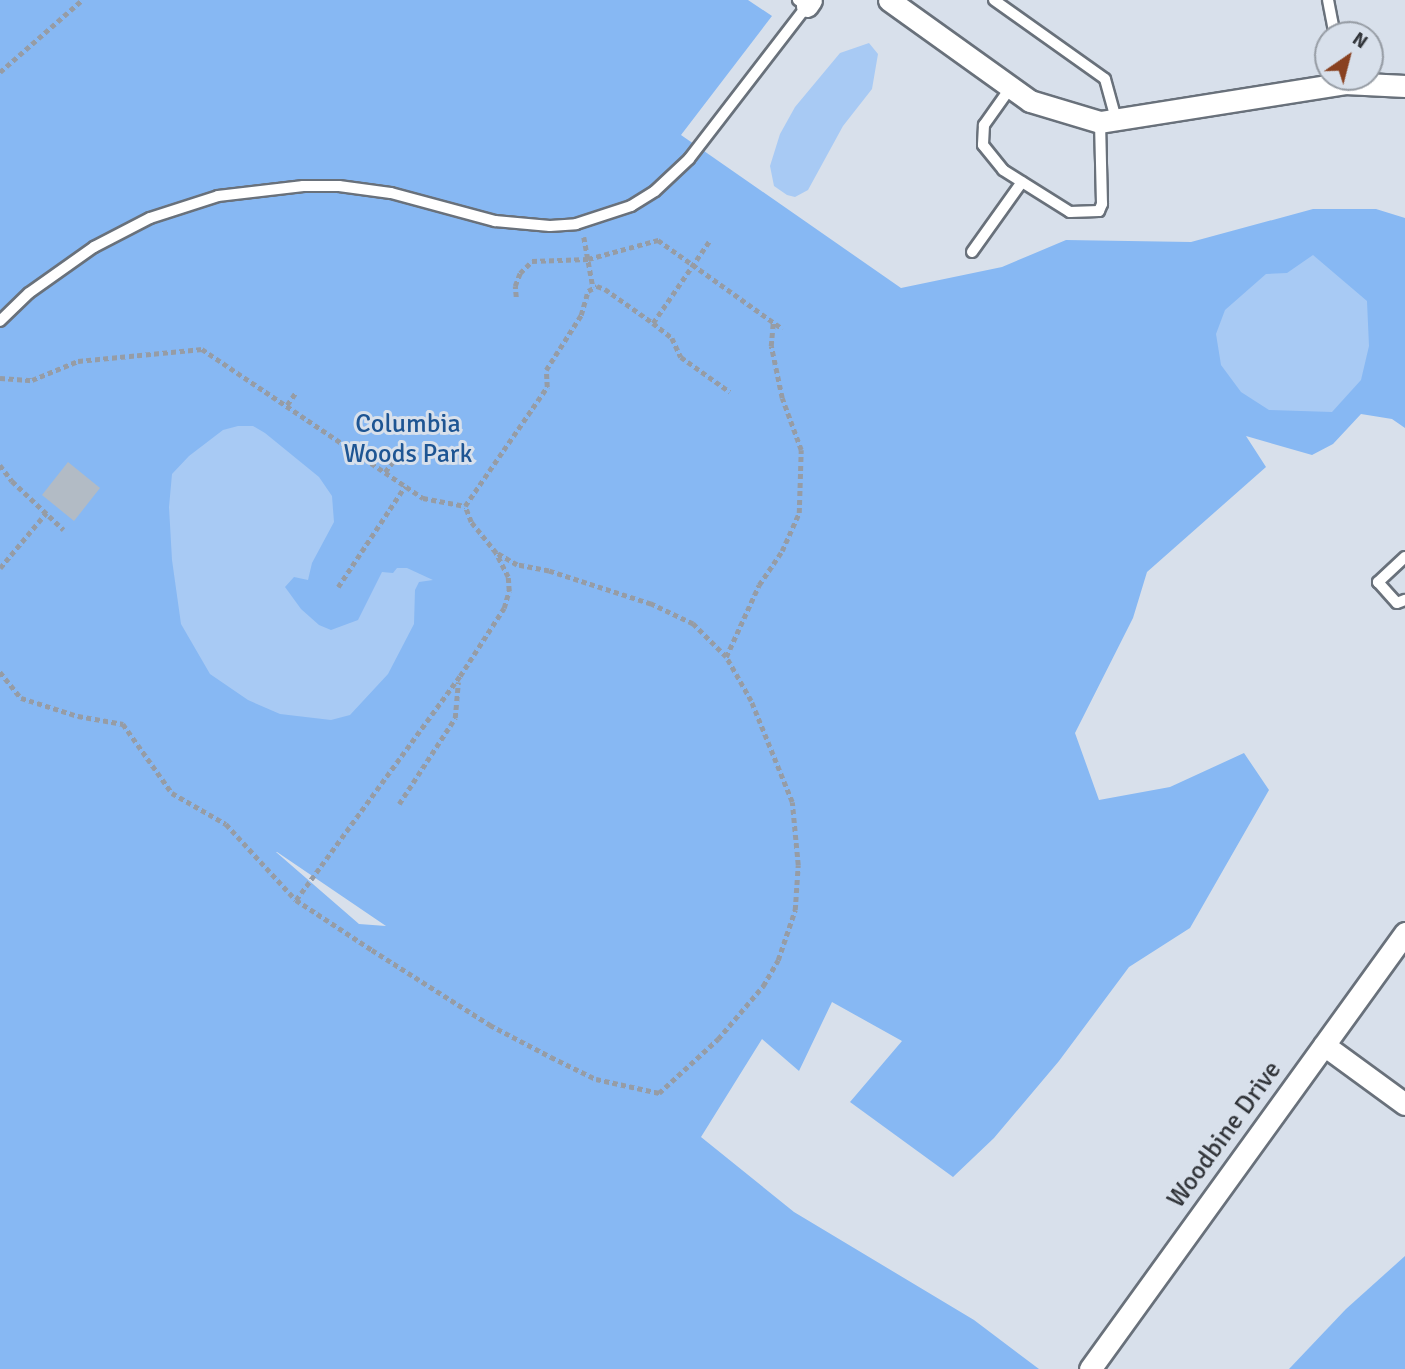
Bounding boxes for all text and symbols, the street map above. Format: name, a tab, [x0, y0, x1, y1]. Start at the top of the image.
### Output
north arrow	[1314, 21, 1384, 91]
text: N	[1348, 27, 1372, 54]
park label: Columbia Woods Park	[344, 409, 472, 471]
street label: Woodbine Drive	[1161, 1056, 1289, 1214]

